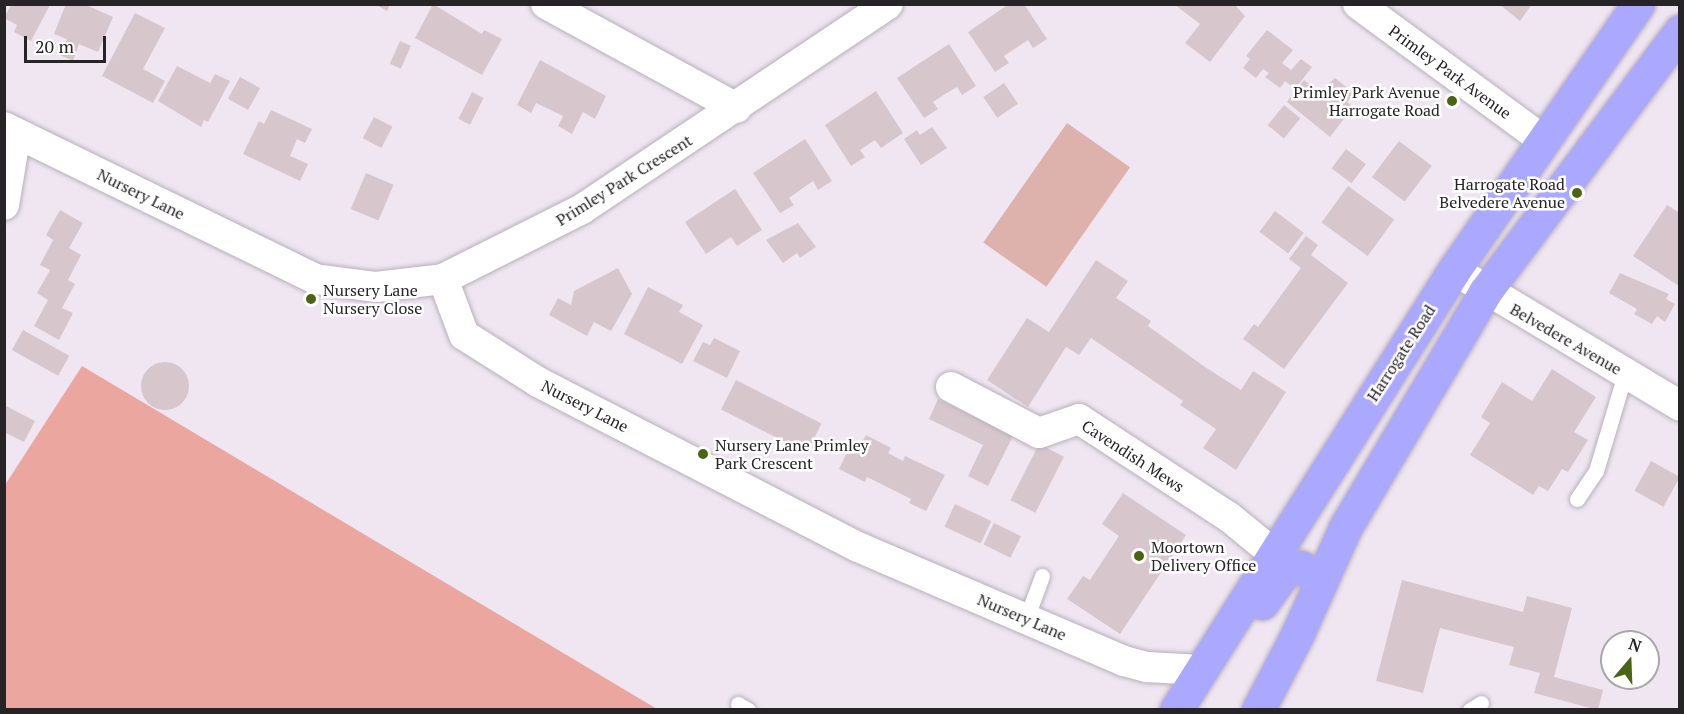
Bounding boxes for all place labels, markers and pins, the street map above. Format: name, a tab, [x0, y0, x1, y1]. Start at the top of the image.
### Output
place label: Primley Park Avenue Harrogate Road	[1293, 82, 1440, 120]
marker: Primley Park Avenue Harrogate Road	[1445, 94, 1459, 108]
place label: Harrogate Road Belvedere Avenue	[1439, 174, 1565, 212]
marker: Harrogate Road Belvedere Avenue	[1570, 186, 1584, 200]
place label: Nursery Lane Nursery Close	[323, 280, 422, 318]
marker: Nursery Lane Nursery Close	[304, 292, 318, 306]
place label: Nursery Lane Primley Park Crescent	[715, 435, 869, 473]
marker: Nursery Lane Primley Park Crescent	[696, 447, 710, 461]
place label: Moortown Delivery Office	[1151, 537, 1256, 575]
marker: Moortown Delivery Office	[1132, 549, 1146, 563]

